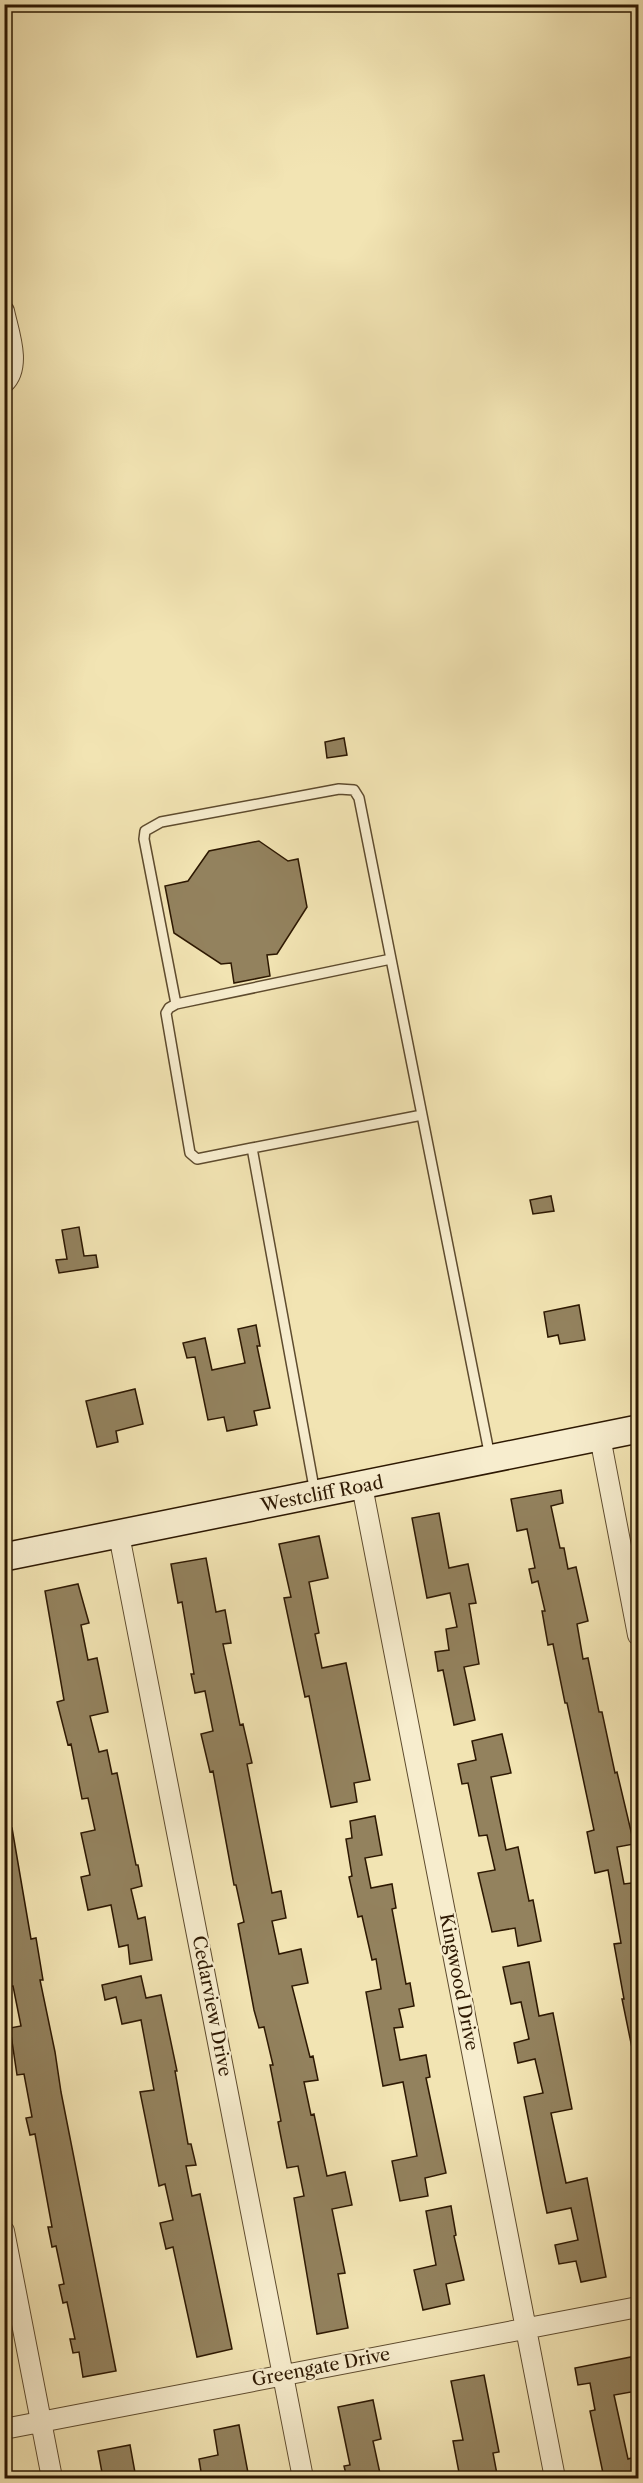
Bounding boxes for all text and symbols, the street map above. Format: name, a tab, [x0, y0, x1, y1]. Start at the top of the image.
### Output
street label: Westcliff Road	[258, 1471, 385, 1517]
street label: Kingwood Drive	[435, 1912, 483, 2052]
street label: Cedarview Drive	[188, 1934, 236, 2078]
street label: Greengate Drive	[250, 2343, 392, 2391]

